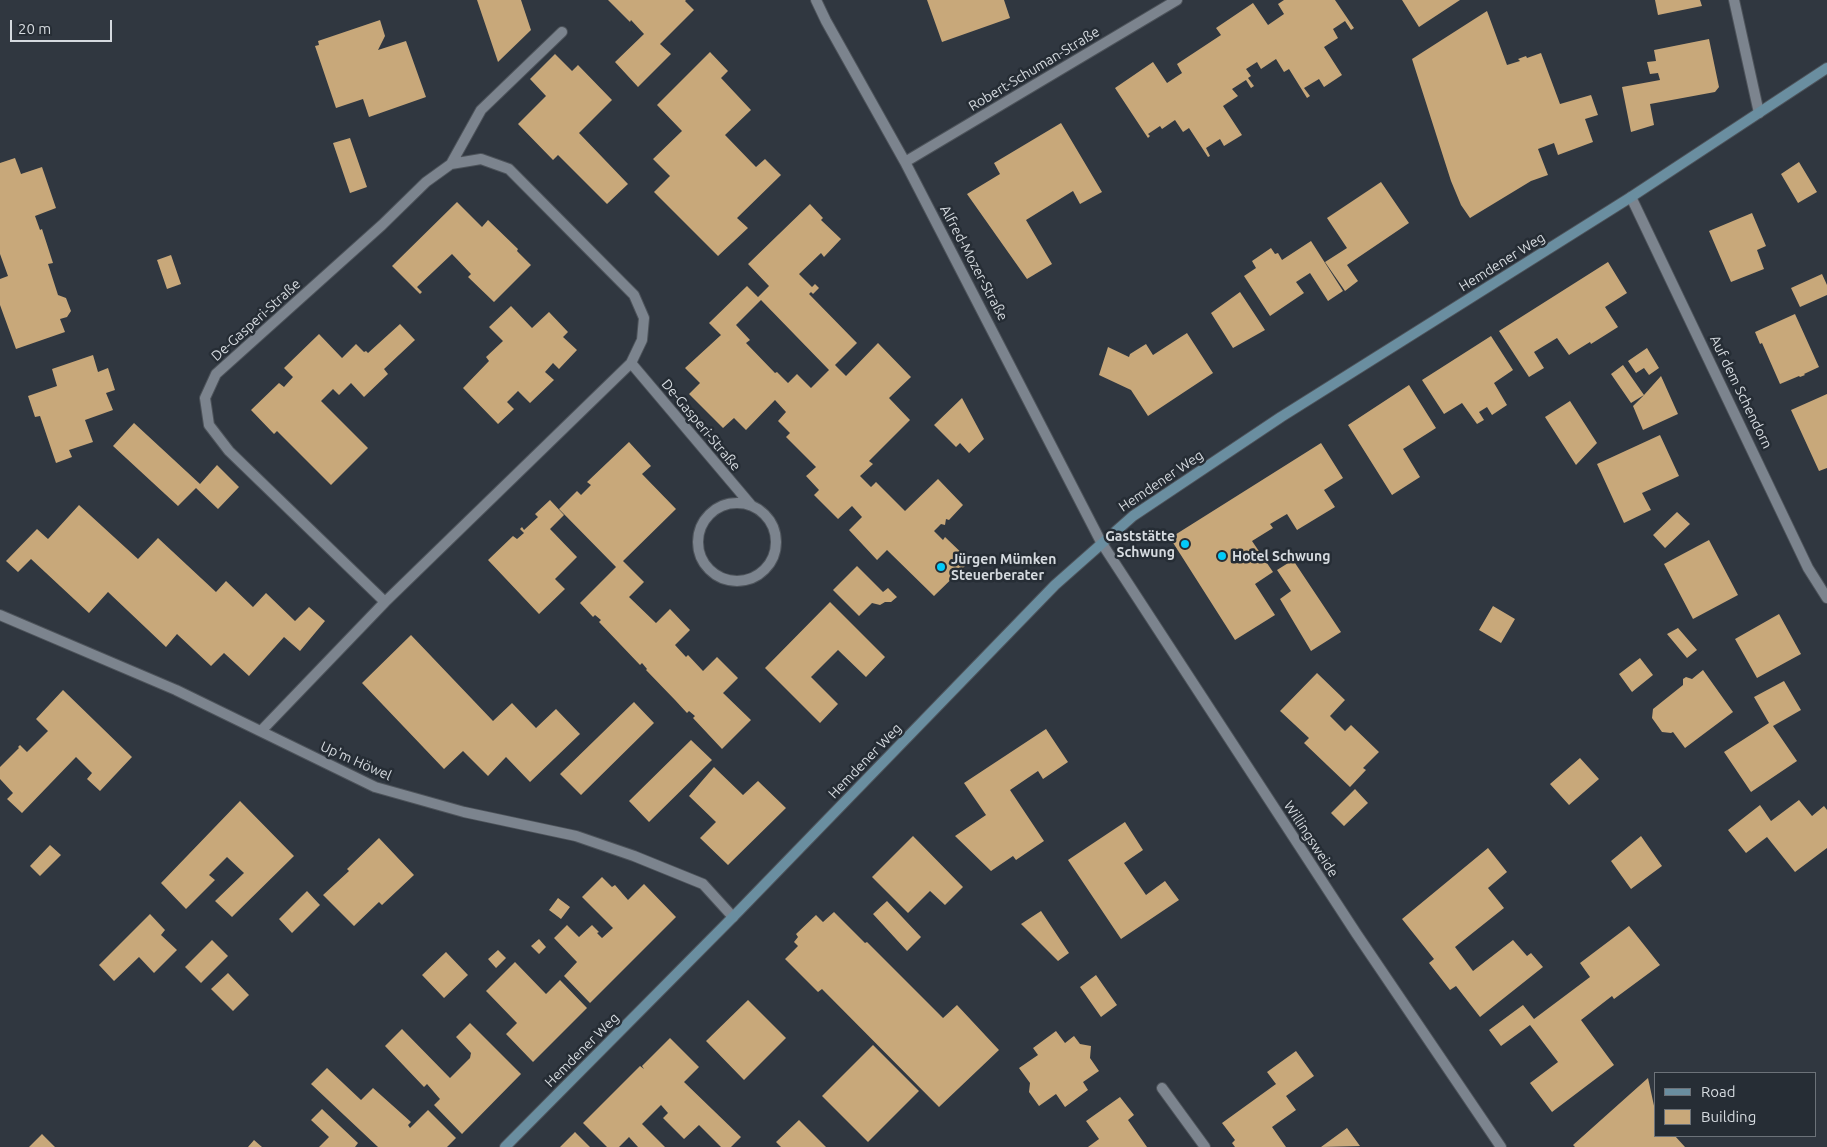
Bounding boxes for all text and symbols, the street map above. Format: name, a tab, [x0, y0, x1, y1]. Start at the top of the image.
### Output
scale bar	[12, 10, 115, 42]
text: 20 m	[18, 20, 51, 37]
street label: Robert-Schuman-Straße	[965, 23, 1103, 115]
street label: Alfred-Mozer-Straße	[936, 202, 1012, 324]
street label: Hemdener Weg	[1456, 229, 1548, 295]
street label: De-Gasperi-Straße	[208, 275, 304, 365]
street label: Auf dem Schendorn	[1706, 333, 1776, 451]
street label: De-Gasperi-Straße	[658, 376, 744, 474]
street label: Hemdener Weg	[1116, 447, 1206, 515]
place label: Gaststätte Schwung	[1105, 528, 1175, 560]
marker: Gaststätte Schwung	[1179, 538, 1191, 550]
place label: Hotel Schwung	[1232, 548, 1331, 564]
marker: Hotel Schwung	[1216, 550, 1228, 562]
place label: Jürgen Mümken Steuerberater	[951, 551, 1056, 584]
marker: Jürgen Mümken Steuerberater	[935, 561, 947, 573]
street label: Hemdener Weg	[825, 720, 905, 802]
street label: Up'm Höwel	[318, 738, 394, 784]
street label: Willingsweide	[1280, 798, 1342, 880]
street label: Hemdener Weg	[541, 1009, 623, 1091]
legend	[1654, 1072, 1817, 1137]
text: Road	[1701, 1083, 1736, 1100]
text: Building	[1701, 1108, 1756, 1125]

